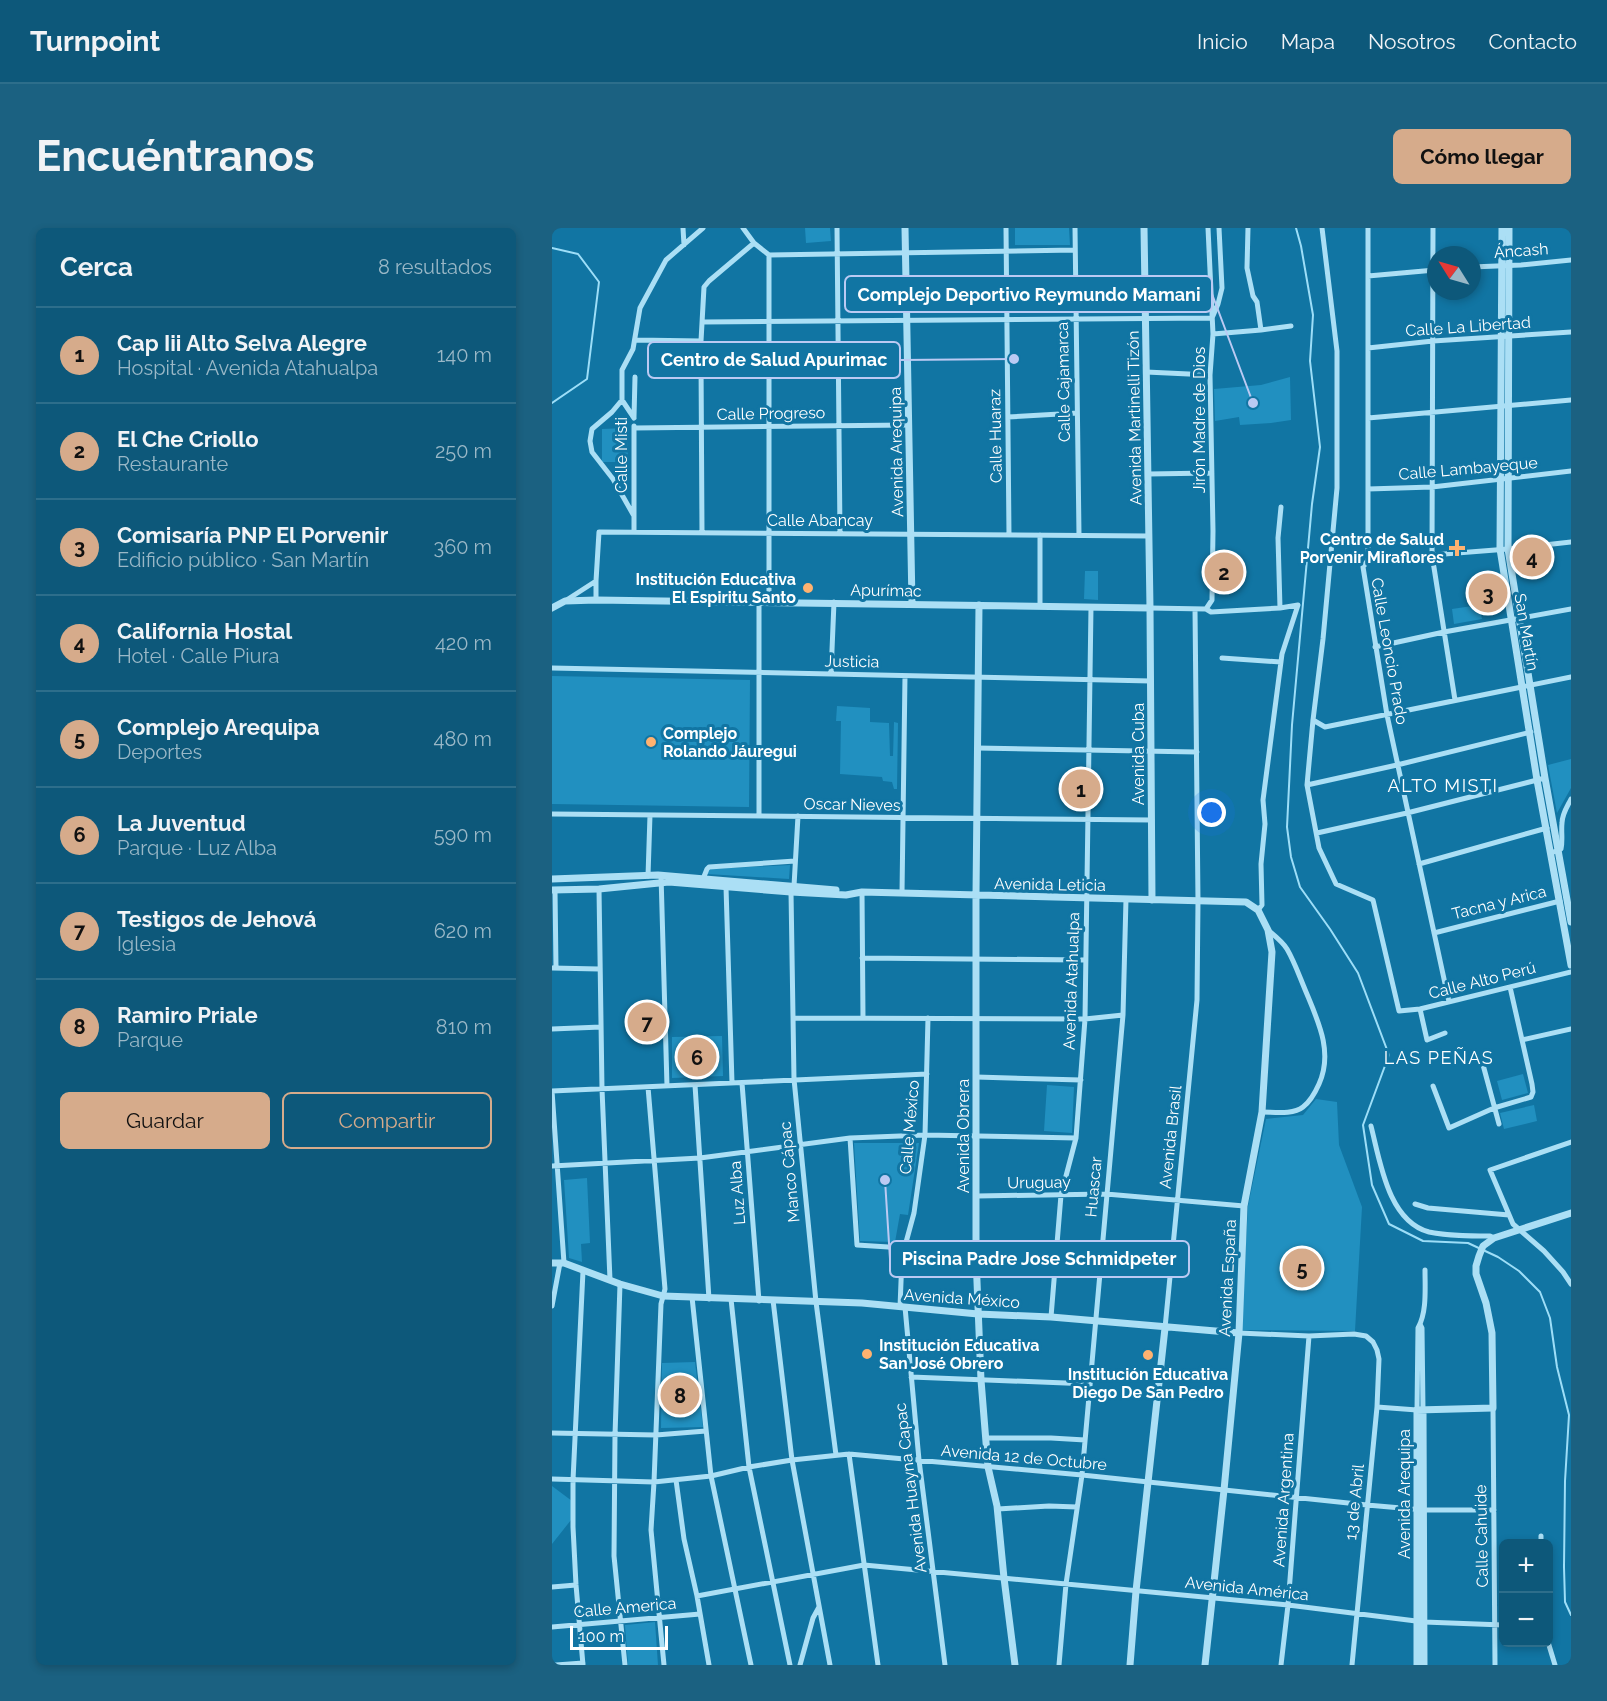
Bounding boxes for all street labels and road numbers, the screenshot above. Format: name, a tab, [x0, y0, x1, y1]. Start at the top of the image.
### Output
street label: Áncash	[1493, 238, 1549, 262]
street label: Calle La Libertad	[1405, 313, 1531, 340]
street label: Calle Cajamarca	[1053, 322, 1074, 442]
street label: Avenida Martinelli Tizón	[1123, 330, 1146, 506]
street label: Jirón Madre de Dios	[1190, 346, 1209, 493]
street label: Avenida Arequipa	[886, 387, 907, 517]
street label: Calle Huaraz	[985, 389, 1006, 483]
street label: Calle Progreso	[717, 403, 825, 424]
street label: Calle Misti	[612, 417, 631, 493]
street label: Calle Lambayeque	[1398, 453, 1538, 484]
street label: Calle Abancay	[767, 511, 873, 530]
street label: Calle Leoncio Prado	[1367, 576, 1412, 726]
street label: Apurímac	[850, 580, 922, 601]
street label: San Martín	[1510, 592, 1543, 672]
street label: Justicia	[824, 652, 880, 671]
street label: Avenida Cuba	[1129, 703, 1148, 805]
street label: Oscar Nieves	[803, 794, 901, 815]
street label: Avenida Leticia	[994, 874, 1106, 895]
street label: Tacna y Arica	[1450, 882, 1548, 923]
street label: Avenida Atahualpa	[1060, 912, 1083, 1050]
street label: Calle Alto Perú	[1427, 958, 1538, 1003]
street label: Calle México	[896, 1079, 923, 1175]
street label: Avenida Obrera	[954, 1079, 973, 1193]
street label: Avenida Brasil	[1156, 1084, 1185, 1190]
street label: Manco Cápac	[776, 1120, 803, 1223]
street label: Huascar	[1081, 1156, 1106, 1218]
street label: Luz Alba	[726, 1160, 749, 1226]
street label: Uruguay	[1007, 1172, 1071, 1193]
street label: Avenida España	[1215, 1219, 1240, 1337]
street label: Avenida México	[903, 1285, 1021, 1312]
street label: Avenida Huayna Capac	[891, 1402, 930, 1574]
street label: Avenida Arequipa	[1395, 1429, 1414, 1559]
street label: Avenida Argentina	[1269, 1432, 1298, 1568]
street label: Avenida 12 de Octubre	[940, 1441, 1108, 1474]
street label: 13 de Abril	[1341, 1462, 1368, 1541]
street label: Calle Cahuide	[1471, 1484, 1492, 1588]
street label: Avenida América	[1184, 1573, 1310, 1604]
street label: Calle America	[573, 1594, 677, 1621]

